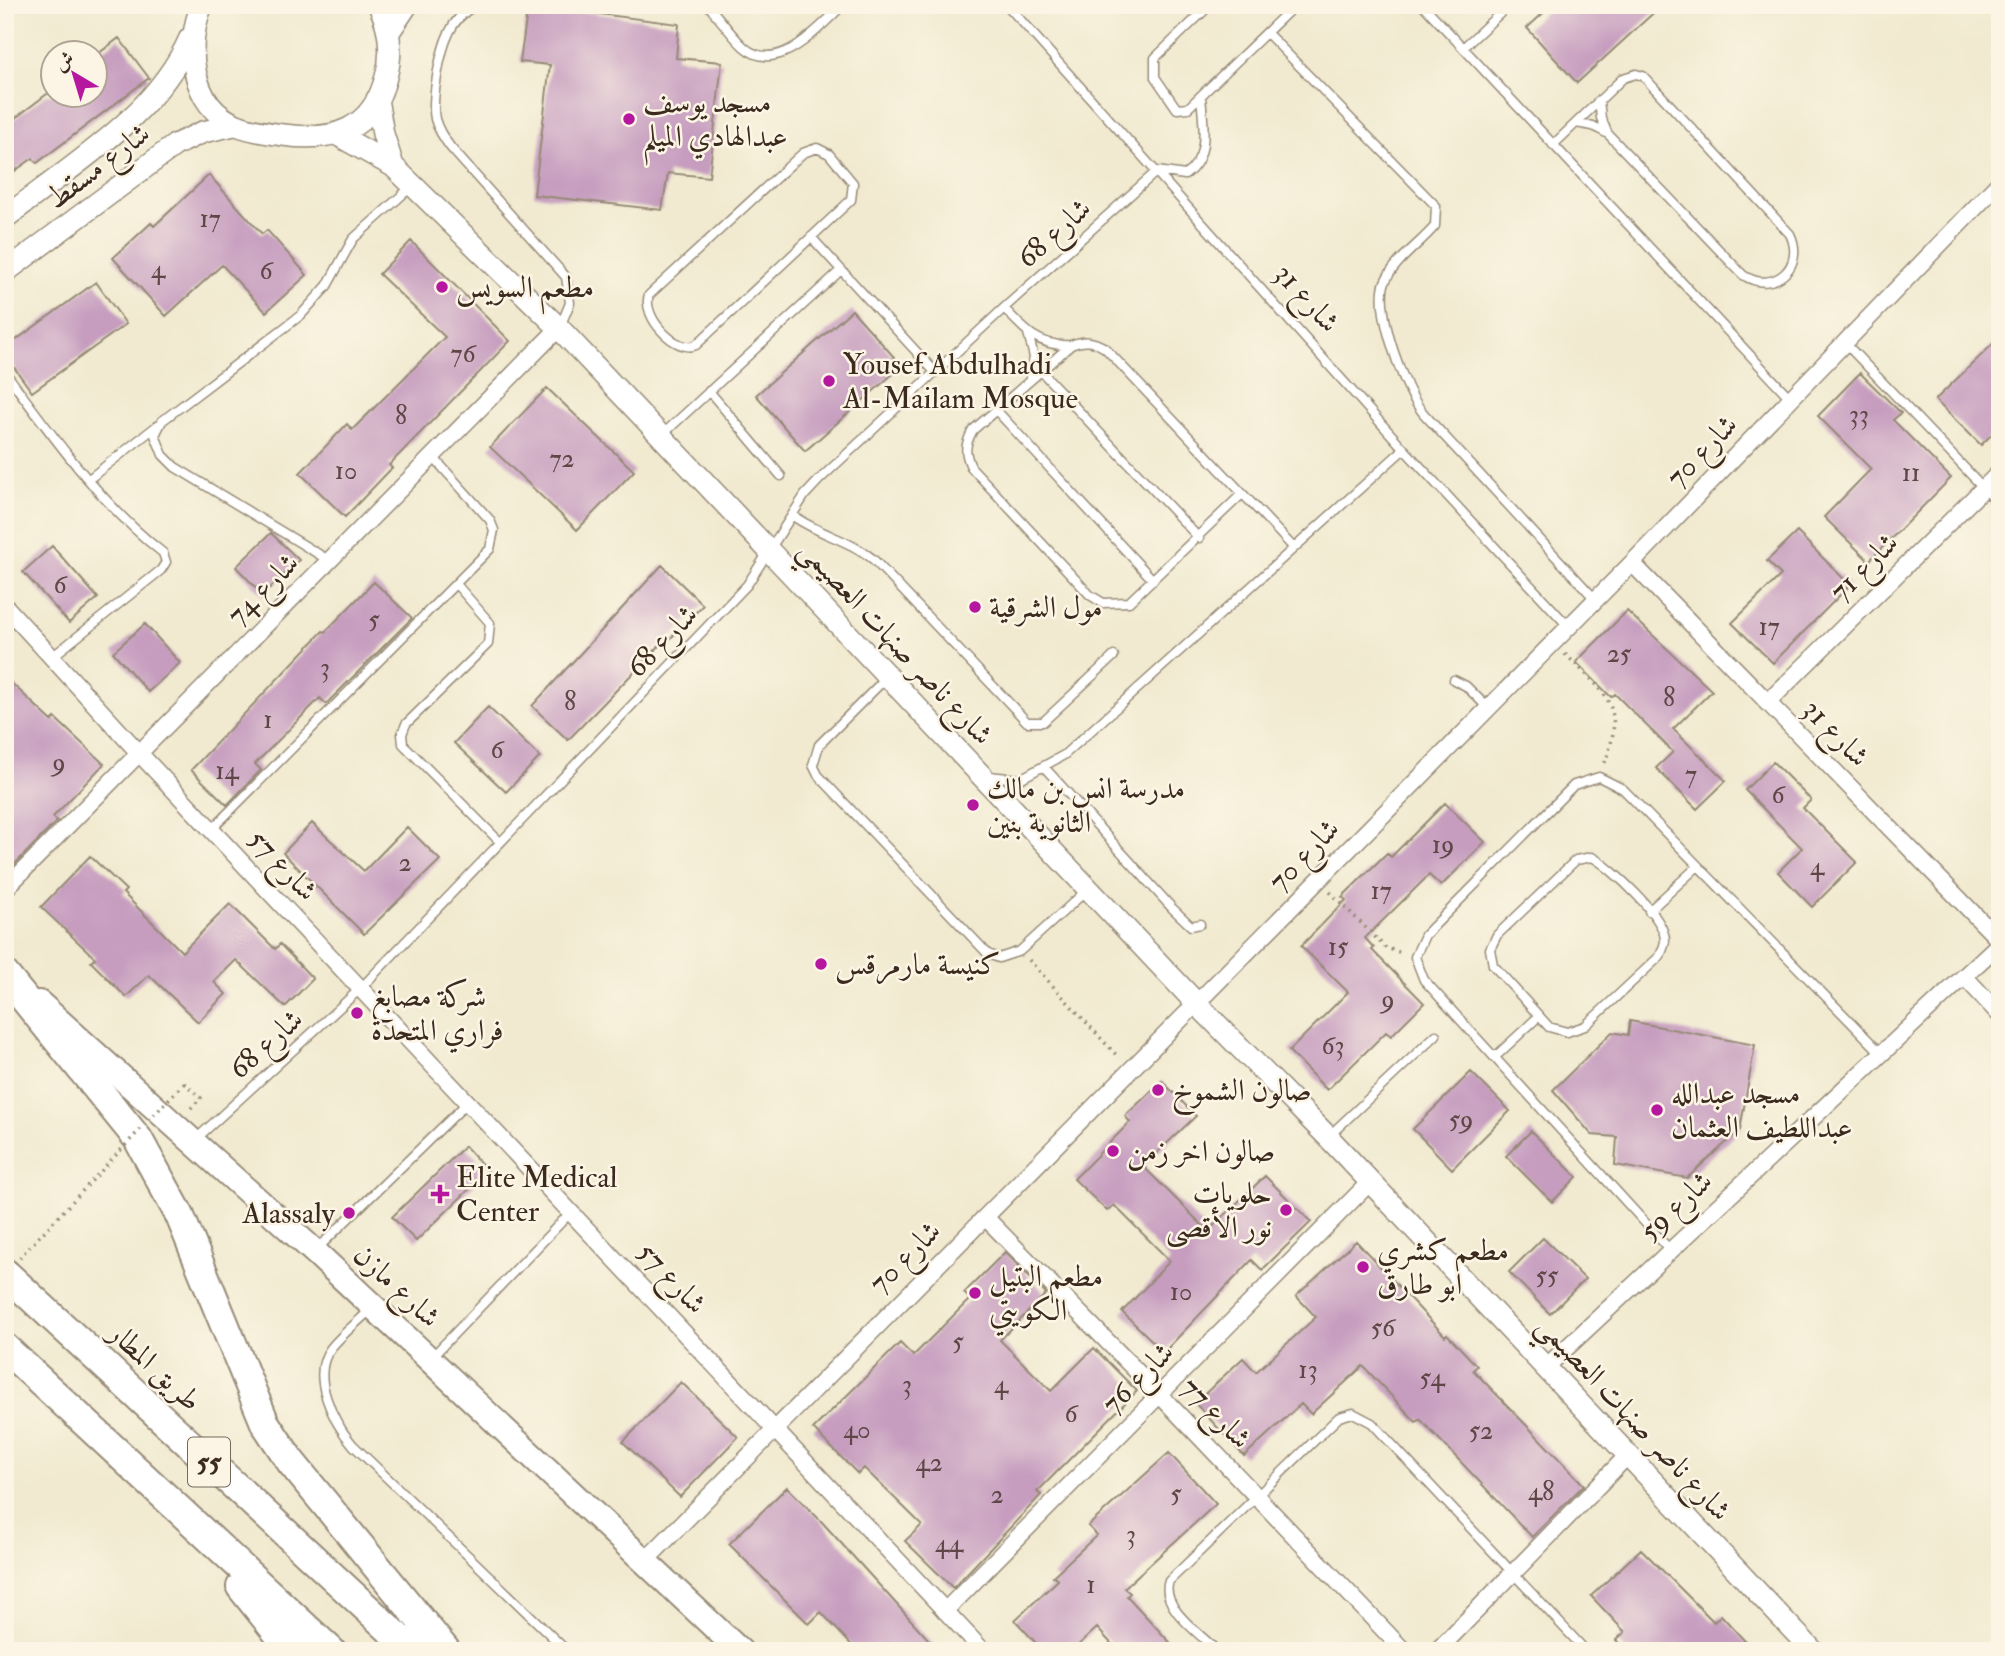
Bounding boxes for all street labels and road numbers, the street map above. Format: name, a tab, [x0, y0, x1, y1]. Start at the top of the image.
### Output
street label: شارع مسقط	[39, 115, 161, 222]
street label: شارع 68	[1009, 190, 1103, 281]
street label: شارع 31	[1262, 256, 1348, 344]
street label: شارع 70	[1658, 407, 1750, 499]
street label: شارع 71	[1822, 525, 1911, 614]
street label: شارع ناصر صنهات العصيمي	[784, 531, 1001, 759]
street label: شارع 74	[219, 545, 311, 637]
street label: شارع 68	[618, 597, 710, 690]
street label: شارع 31	[1790, 691, 1877, 779]
street label: شارع 70	[1260, 811, 1352, 903]
street label: شارع 57	[236, 821, 326, 913]
street label: شارع 68	[221, 1001, 315, 1092]
street label: شارع 59	[1632, 1163, 1725, 1254]
street label: شارع 70	[861, 1213, 953, 1305]
street label: شارع 57	[625, 1234, 715, 1326]
street label: شارع مازن	[342, 1236, 448, 1340]
street label: شارع ناصر صنهات العصيمي	[1522, 1307, 1739, 1535]
street label: طريق المطار	[99, 1313, 209, 1419]
street label: شارع 76	[1094, 1334, 1186, 1426]
street label: شارع 77	[1169, 1369, 1259, 1461]
road number: 55	[188, 1438, 230, 1486]

